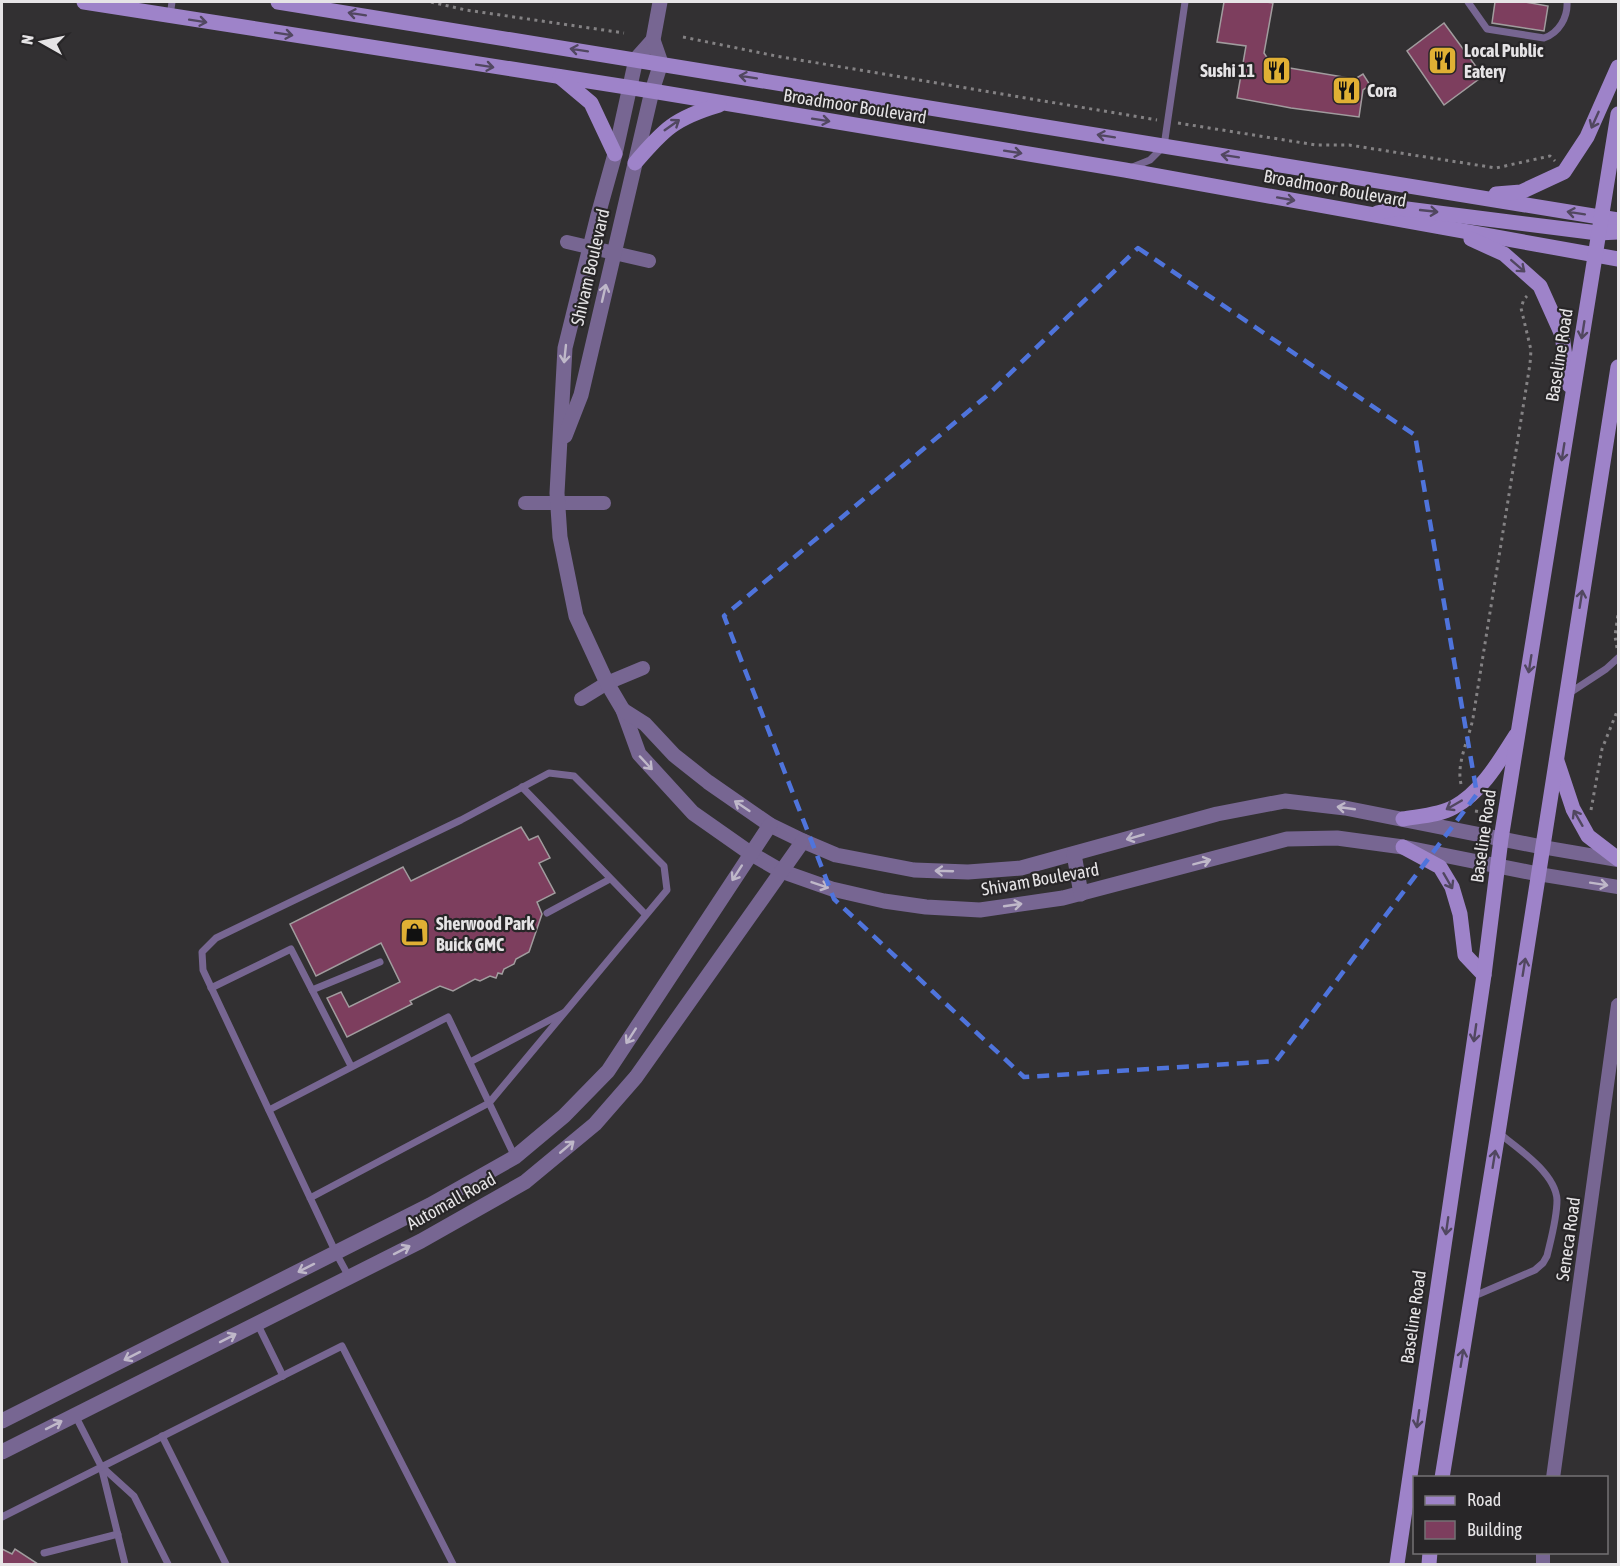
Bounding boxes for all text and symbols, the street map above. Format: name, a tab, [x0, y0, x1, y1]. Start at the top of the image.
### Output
one-way arrow	[347, 8, 367, 19]
north arrow	[12, 12, 72, 72]
one-way arrow	[187, 15, 207, 26]
one-way arrow	[273, 29, 293, 40]
text: N	[18, 34, 37, 46]
place label: Local Public Eatery	[1464, 40, 1544, 82]
one-way arrow	[569, 44, 589, 55]
restaurant icon: Local Public Eatery	[1427, 44, 1459, 76]
restaurant icon: Sushi 11	[1260, 54, 1292, 86]
one-way arrow	[475, 60, 494, 71]
place label: Sushi 11	[1200, 60, 1255, 81]
one-way arrow	[738, 71, 758, 82]
restaurant icon: Cora	[1330, 74, 1362, 106]
place label: Cora	[1367, 80, 1397, 101]
street label: Broadmoor Boulevard	[782, 84, 928, 128]
one-way arrow	[1589, 110, 1600, 129]
one-way arrow	[811, 115, 830, 126]
one-way arrow	[664, 119, 680, 131]
one-way arrow	[1096, 130, 1116, 141]
one-way arrow	[1003, 146, 1023, 157]
one-way arrow	[1221, 151, 1241, 162]
street label: Broadmoor Boulevard	[1262, 165, 1408, 211]
one-way arrow	[1276, 194, 1296, 205]
one-way arrow	[1418, 206, 1438, 217]
street label: Shivam Boulevard	[566, 207, 614, 327]
one-way arrow	[1567, 207, 1587, 218]
one-way arrow	[1510, 260, 1526, 273]
one-way arrow	[599, 284, 610, 304]
street label: Baseline Road	[1541, 307, 1577, 403]
one-way arrow	[1577, 319, 1588, 339]
one-way arrow	[559, 343, 570, 363]
one-way arrow	[1558, 441, 1569, 461]
one-way arrow	[1576, 589, 1587, 609]
one-way arrow	[1524, 654, 1535, 674]
one-way arrow	[639, 755, 653, 770]
street label: Baseline Road	[1466, 788, 1500, 884]
one-way arrow	[734, 799, 751, 811]
one-way arrow	[1446, 799, 1463, 811]
one-way arrow	[1336, 803, 1356, 814]
one-way arrow	[1572, 810, 1584, 827]
one-way arrow	[1125, 832, 1144, 843]
one-way arrow	[1193, 855, 1212, 867]
street label: Shivam Boulevard	[979, 858, 1101, 900]
one-way arrow	[731, 864, 743, 881]
one-way arrow	[934, 866, 954, 877]
one-way arrow	[1442, 872, 1454, 889]
one-way arrow	[1589, 878, 1608, 889]
one-way arrow	[811, 880, 829, 891]
one-way arrow	[1002, 900, 1022, 911]
place label: Sherwood Park Buick GMC	[436, 913, 535, 955]
shop icon: Sherwood Park Buick GMC	[399, 917, 431, 949]
one-way arrow	[1518, 957, 1529, 977]
one-way arrow	[1470, 1022, 1481, 1042]
one-way arrow	[624, 1028, 637, 1045]
one-way arrow	[559, 1140, 574, 1154]
one-way arrow	[1489, 1150, 1500, 1170]
street label: Automall Road	[403, 1168, 499, 1234]
street label: Seneca Road	[1552, 1196, 1584, 1282]
one-way arrow	[1441, 1215, 1452, 1235]
one-way arrow	[393, 1244, 410, 1256]
one-way arrow	[298, 1262, 315, 1274]
street label: Baseline Road	[1396, 1269, 1430, 1365]
one-way arrow	[219, 1332, 236, 1344]
one-way arrow	[1456, 1348, 1467, 1368]
one-way arrow	[123, 1350, 141, 1362]
one-way arrow	[1412, 1408, 1423, 1428]
one-way arrow	[44, 1419, 62, 1431]
legend	[1413, 1476, 1608, 1554]
text: Road	[1467, 1489, 1501, 1510]
text: Building	[1467, 1519, 1522, 1540]

